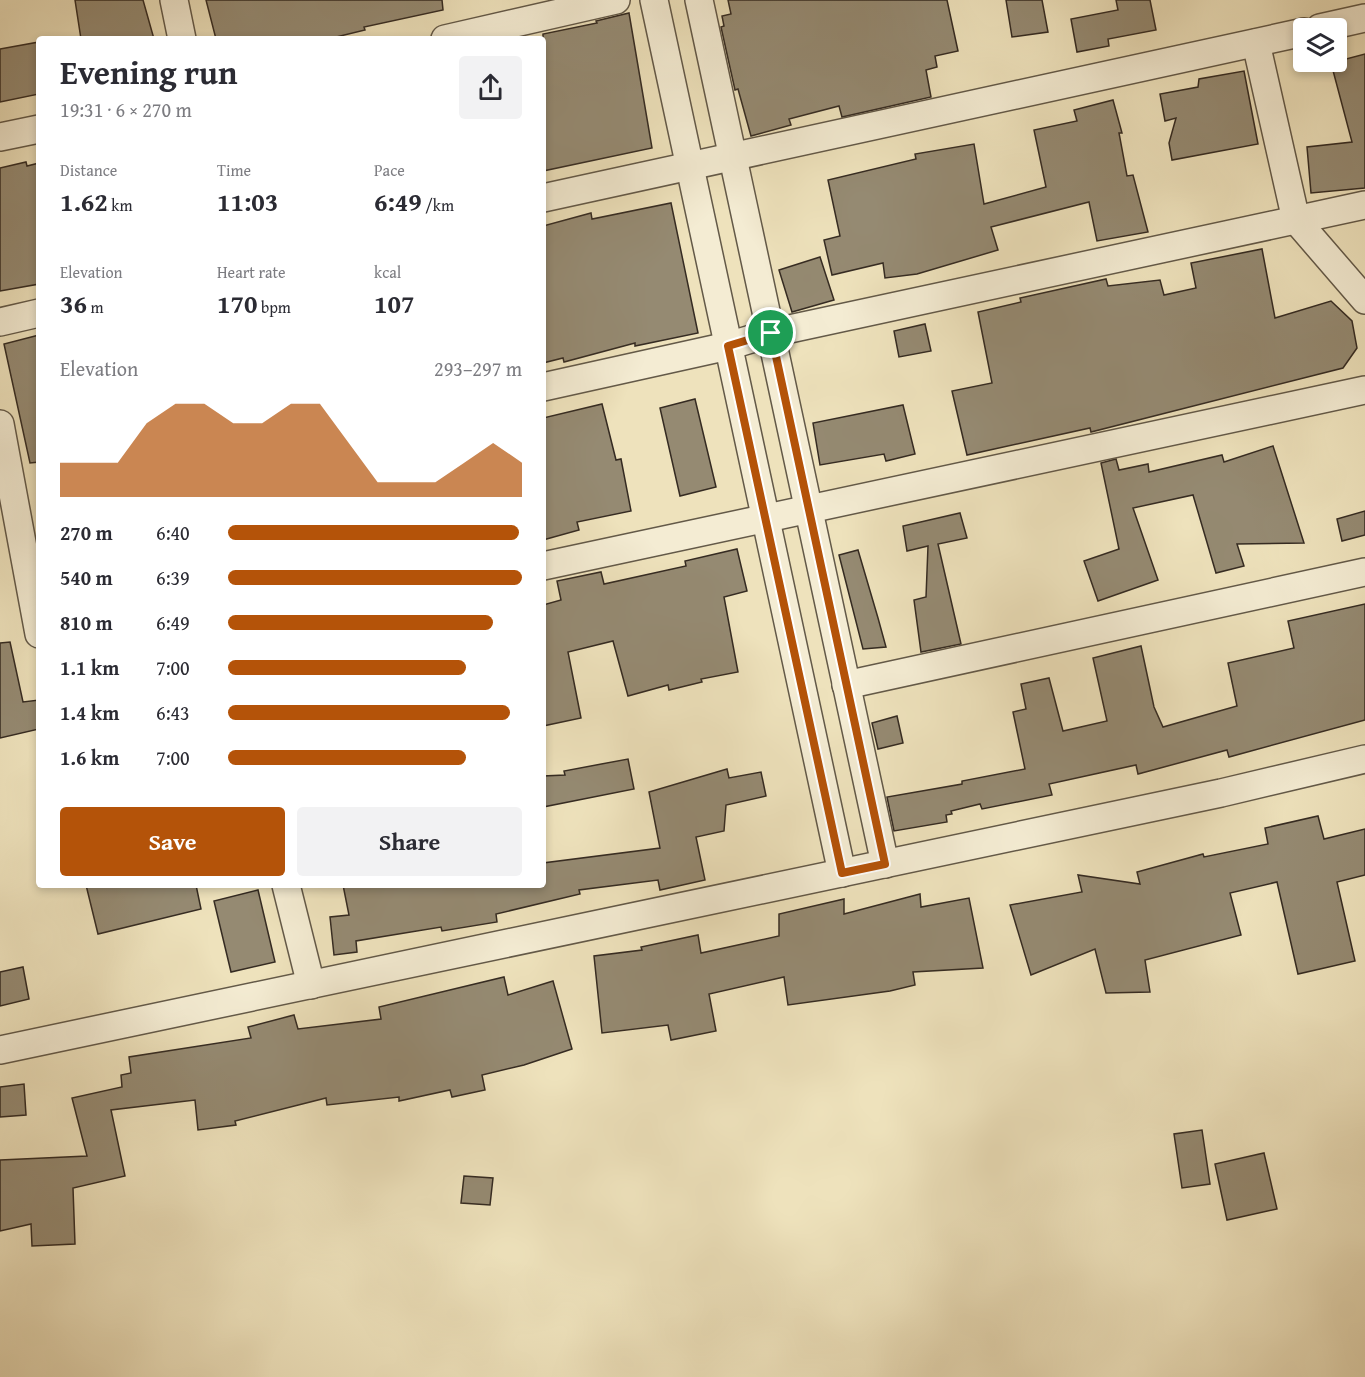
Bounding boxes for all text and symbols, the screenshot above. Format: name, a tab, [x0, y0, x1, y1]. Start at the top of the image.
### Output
map controls	[1293, 18, 1347, 72]
button: layers	[1293, 18, 1347, 72]
text: Evening run	[60, 48, 237, 96]
button: share	[459, 56, 522, 119]
text: 19:31 · 6 × 270 m	[60, 95, 192, 124]
text: Distance	[60, 158, 117, 182]
text: Time	[217, 158, 251, 182]
text: Pace	[374, 158, 405, 182]
text: 1.62	[60, 182, 108, 221]
text: 11:03	[217, 182, 278, 221]
text: 6:49	[374, 182, 422, 221]
text: km	[108, 193, 132, 217]
text: /km	[422, 193, 454, 217]
text: Elevation	[60, 260, 123, 284]
text: Heart rate	[217, 260, 286, 284]
text: kcal	[374, 260, 401, 284]
text: 36	[60, 284, 87, 323]
text: 170	[217, 284, 257, 323]
text: 107	[374, 284, 414, 323]
text: m	[87, 295, 104, 319]
text: bpm	[257, 295, 291, 319]
pin	[745, 307, 796, 358]
icon: arrive	[754, 316, 787, 349]
text: Elevation	[60, 354, 138, 383]
text: 293–297 m	[434, 354, 522, 383]
text: 270 m	[60, 518, 113, 547]
text: 6:40	[156, 518, 190, 547]
text: 540 m	[60, 563, 113, 592]
text: 6:39	[156, 563, 190, 592]
text: 810 m	[60, 608, 113, 637]
text: 6:49	[156, 608, 190, 637]
text: 1.1 km	[60, 653, 119, 682]
text: 7:00	[156, 653, 190, 682]
text: 1.4 km	[60, 698, 119, 727]
text: 6:43	[156, 698, 190, 727]
text: 1.6 km	[60, 743, 119, 772]
text: 7:00	[156, 743, 190, 772]
button: Save	[60, 807, 285, 876]
button: Share	[297, 807, 522, 876]

